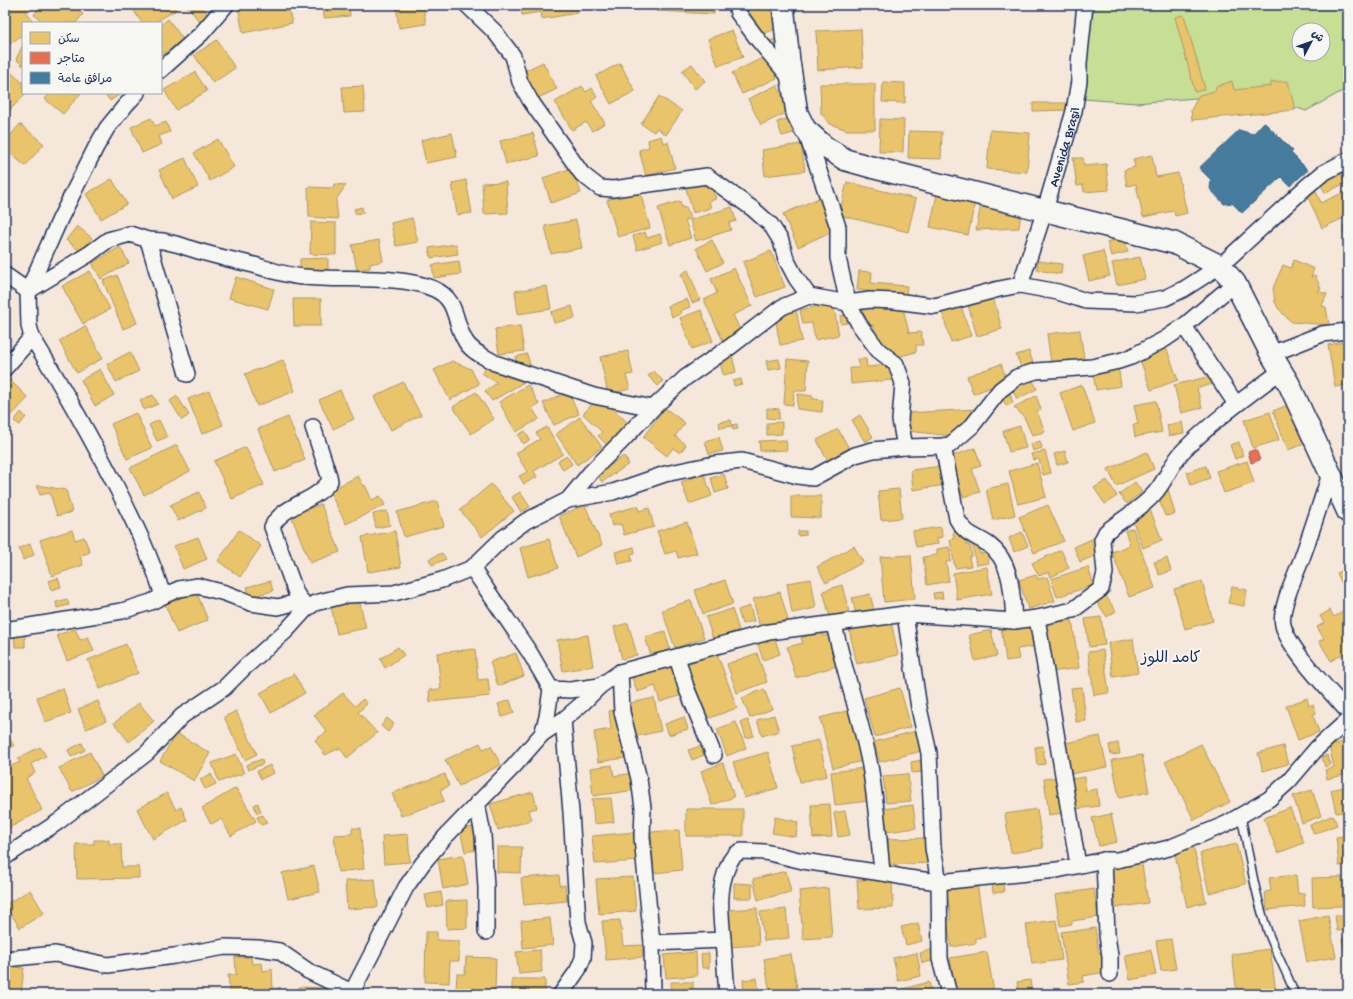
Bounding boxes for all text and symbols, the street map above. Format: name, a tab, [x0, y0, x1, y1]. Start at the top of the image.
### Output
legend	[22, 22, 162, 94]
north arrow	[1291, 22, 1331, 62]
text: ش	[1309, 28, 1326, 45]
text: سكن	[58, 33, 80, 47]
text: متاجر	[57, 53, 85, 67]
text: مرافق عامة	[58, 73, 112, 87]
street label: Avenida Brasil	[1046, 106, 1085, 189]
district label: كامد اللوز	[1139, 650, 1201, 669]

